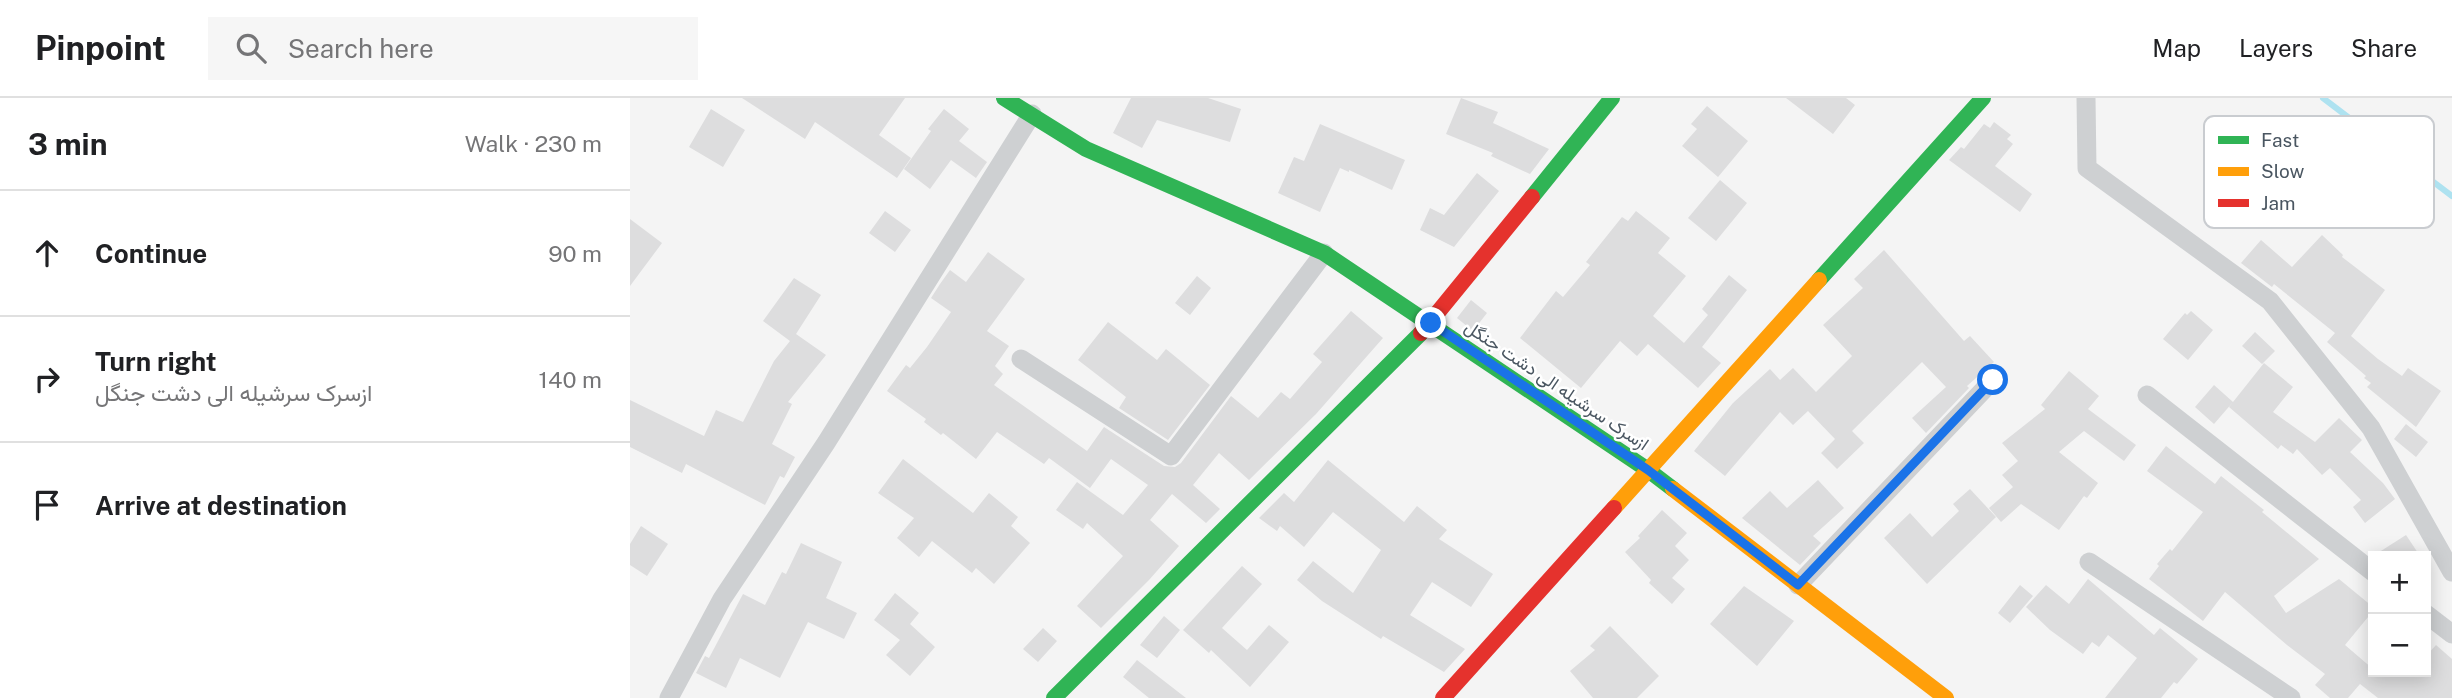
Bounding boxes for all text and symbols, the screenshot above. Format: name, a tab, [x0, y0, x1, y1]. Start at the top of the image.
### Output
search box	[208, 17, 698, 80]
text: Pinpoint	[35, 29, 166, 67]
icon: search	[232, 29, 270, 67]
text: Search here	[288, 33, 434, 64]
text: Map	[2152, 34, 2201, 62]
text: Layers	[2239, 34, 2313, 62]
text: Share	[2351, 34, 2417, 62]
legend	[2204, 116, 2434, 228]
text: 3 min	[28, 126, 107, 162]
text: Fast	[2261, 129, 2299, 151]
text: Walk · 230 m	[465, 130, 602, 157]
text: Slow	[2261, 160, 2305, 182]
text: Jam	[2261, 192, 2295, 214]
icon: ahead	[28, 234, 66, 272]
text: Continue	[95, 238, 207, 269]
text: 90 m	[548, 240, 602, 267]
route end	[1415, 307, 1446, 338]
street label: ازسرک سرشیله الی دشت جنگل	[1461, 316, 1653, 455]
text: Turn right	[95, 346, 217, 377]
icon: right	[28, 360, 66, 398]
route start	[1977, 364, 2008, 395]
text: 140 m	[539, 366, 602, 393]
text: ازسرک سرشیله الی دشت جنگل	[95, 379, 372, 406]
icon: arrive	[28, 486, 66, 524]
text: Arrive at destination	[95, 490, 347, 521]
map controls	[2368, 551, 2431, 677]
button: +	[2368, 551, 2431, 614]
button: −	[2368, 614, 2431, 677]

